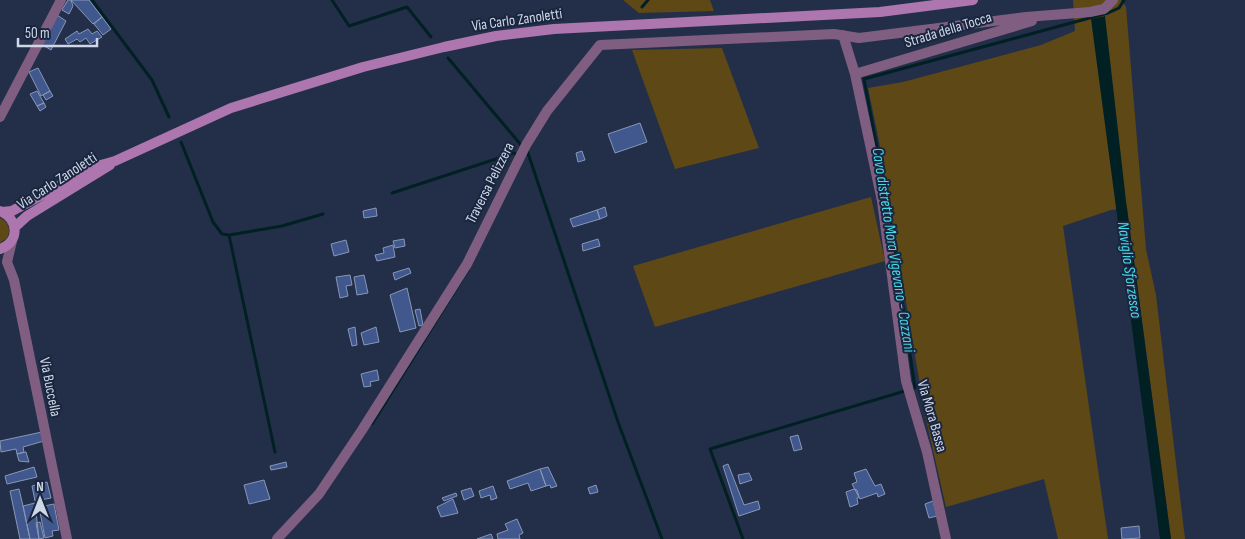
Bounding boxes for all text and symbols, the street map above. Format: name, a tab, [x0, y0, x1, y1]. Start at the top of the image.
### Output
street label: Via Carlo Zanoletti	[470, 4, 564, 36]
street label: Strada della Tocca	[902, 8, 994, 52]
scale bar	[18, 15, 96, 47]
text: 50 m	[25, 24, 50, 43]
street label: Traversa Pelizzera	[461, 139, 519, 227]
water label: Cavo distretto Mora Vigevano - Cazzani	[867, 146, 919, 355]
street label: Via Carlo Zanoletti	[14, 148, 101, 214]
water label: Naviglio Sforzesco	[1113, 221, 1145, 320]
street label: Via Buccella	[35, 356, 65, 418]
street label: Via Mora Bassa	[913, 378, 951, 454]
north arrow	[15, 474, 65, 524]
text: N	[36, 478, 44, 495]

